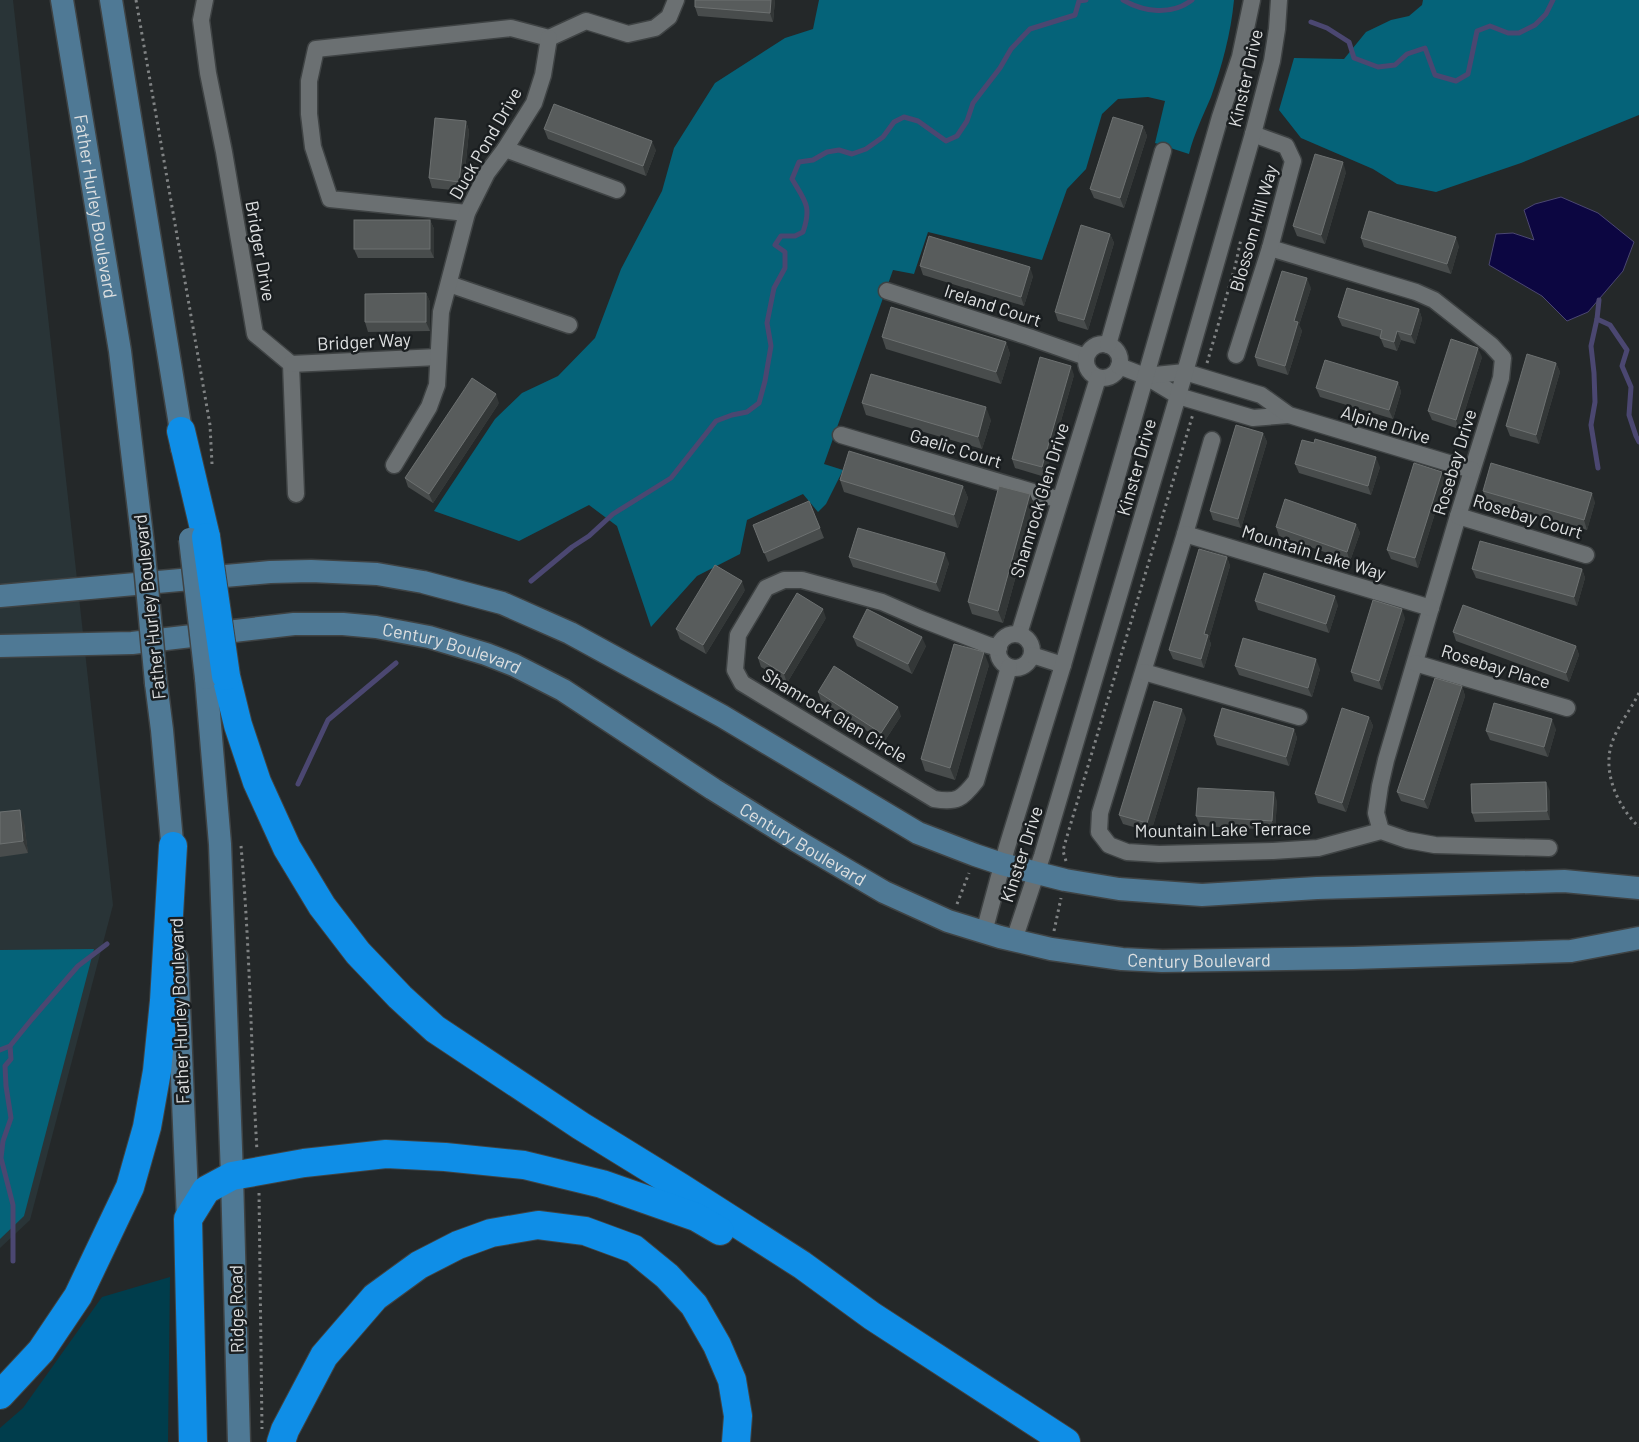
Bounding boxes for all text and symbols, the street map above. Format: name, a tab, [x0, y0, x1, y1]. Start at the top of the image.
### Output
street label: Kinster Drive	[1223, 27, 1267, 129]
street label: Duck Pond Drive	[444, 83, 526, 203]
street label: Father Hurley Boulevard	[70, 113, 122, 300]
street label: Blossom Hill Way	[1224, 162, 1282, 294]
street label: Bridger Drive	[241, 199, 281, 303]
street label: Ireland Court	[942, 279, 1044, 331]
street label: Bridger Way	[317, 328, 411, 354]
street label: Alpine Drive	[1339, 400, 1433, 448]
street label: Rosebay Drive	[1427, 406, 1481, 518]
street label: Kinster Drive	[1112, 416, 1160, 518]
street label: Shamrock Glen Drive	[1005, 420, 1073, 580]
street label: Gaelic Court	[907, 424, 1005, 472]
street label: Rosebay Court	[1470, 489, 1586, 543]
street label: Father Hurley Boulevard	[128, 513, 170, 701]
street label: Mountain Lake Way	[1239, 520, 1389, 584]
street label: Century Boulevard	[381, 617, 525, 678]
street label: Rosebay Place	[1439, 639, 1553, 693]
street label: Shamrock Glen Circle	[758, 663, 912, 767]
street label: Century Boulevard	[736, 797, 870, 890]
street label: Kinster Drive	[995, 803, 1047, 905]
street label: Mountain Lake Terrace	[1134, 816, 1312, 842]
street label: Father Hurley Boulevard	[165, 918, 193, 1104]
street label: Century Boulevard	[1127, 948, 1271, 972]
street label: Ridge Road	[224, 1265, 248, 1353]

